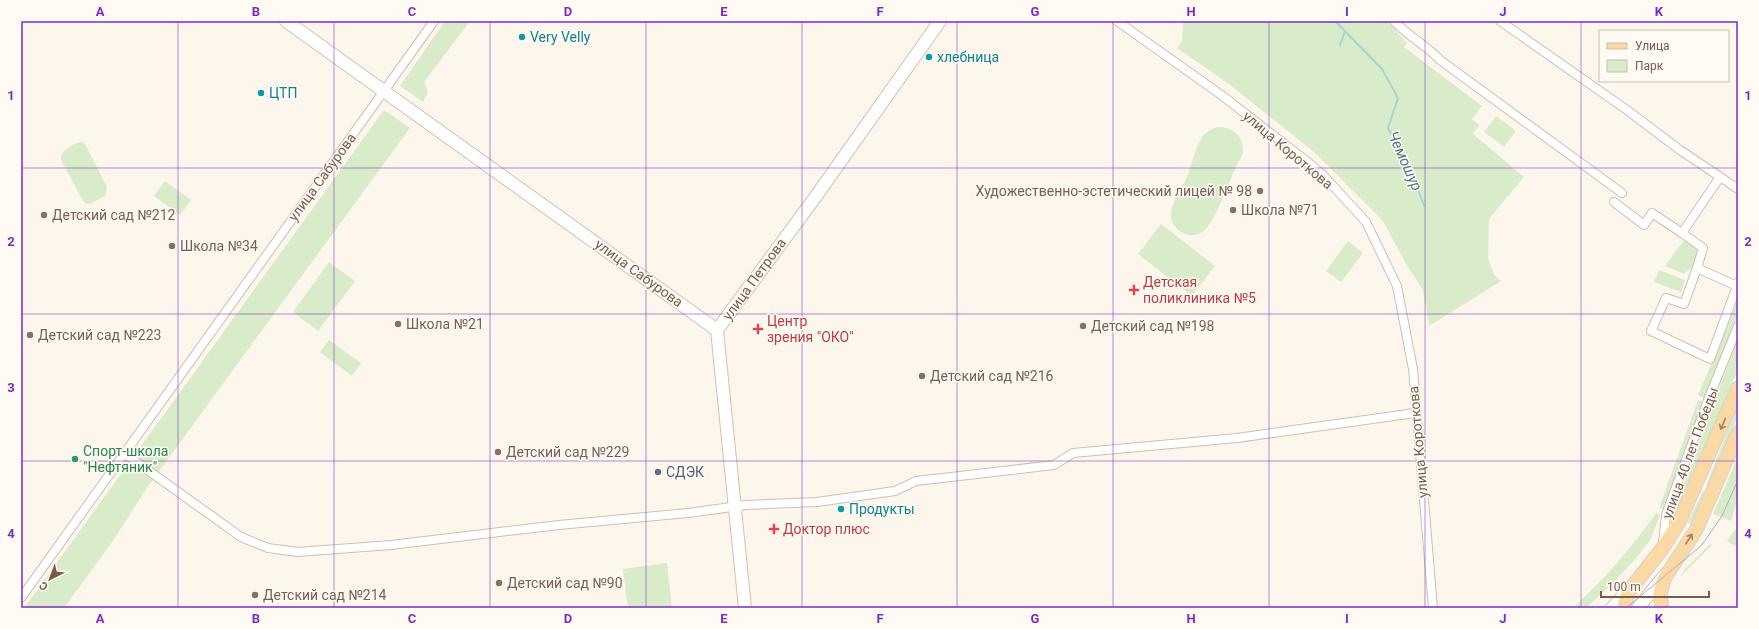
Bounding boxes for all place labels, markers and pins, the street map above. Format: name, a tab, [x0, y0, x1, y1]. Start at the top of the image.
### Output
place label: Very Velly	[530, 29, 591, 45]
marker: Very Velly	[517, 32, 527, 42]
place label: хлебница	[937, 49, 999, 65]
marker: хлебница	[924, 52, 934, 62]
place label: ЦТП	[269, 85, 297, 101]
marker: ЦТП	[256, 88, 266, 98]
place label: Художественно-эстетический лицей № 98	[976, 183, 1252, 199]
marker: Художественно-эстетический лицей № 98	[1255, 186, 1265, 196]
place label: Школа №71	[1241, 202, 1319, 218]
marker: Школа №71	[1228, 205, 1238, 215]
place label: Детский сад №212	[52, 207, 176, 223]
marker: Детский сад №212	[39, 210, 49, 220]
place label: Школа №34	[180, 238, 258, 254]
marker: Школа №34	[167, 241, 177, 251]
place label: Детская поликлиника №5	[1143, 274, 1256, 306]
marker: Детская поликлиника №5	[1128, 284, 1140, 296]
place label: Центр зрения "ОКО"	[767, 313, 854, 345]
place label: Школа №21	[406, 316, 484, 332]
place label: Детский сад №198	[1091, 318, 1215, 334]
marker: Школа №21	[393, 319, 403, 329]
marker: Детский сад №198	[1078, 321, 1088, 331]
marker: Центр зрения "ОКО"	[752, 323, 764, 335]
place label: Детский сад №223	[38, 327, 161, 343]
marker: Детский сад №223	[25, 330, 35, 340]
place label: Детский сад №216	[930, 368, 1054, 384]
marker: Детский сад №216	[917, 371, 927, 381]
place label: Спорт-школа "Нефтяник"	[83, 443, 168, 475]
place label: Детский сад №229	[506, 444, 629, 460]
marker: Детский сад №229	[493, 447, 503, 457]
marker: Спорт-школа "Нефтяник"	[70, 454, 80, 464]
place label: СДЭК	[666, 464, 704, 480]
marker: СДЭК	[653, 467, 663, 477]
place label: Продукты	[849, 501, 915, 517]
marker: Продукты	[836, 504, 846, 514]
place label: Доктор плюс	[783, 521, 870, 537]
marker: Доктор плюс	[768, 523, 780, 535]
place label: Детский сад №90	[507, 575, 623, 591]
marker: Детский сад №90	[494, 578, 504, 588]
place label: Детский сад №214	[263, 587, 387, 603]
marker: Детский сад №214	[250, 590, 260, 600]

